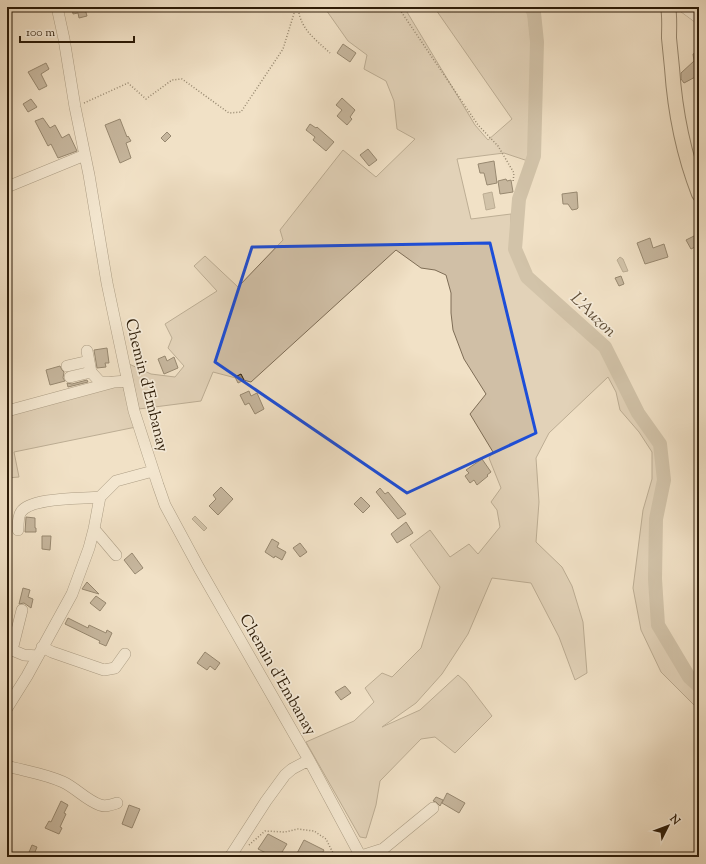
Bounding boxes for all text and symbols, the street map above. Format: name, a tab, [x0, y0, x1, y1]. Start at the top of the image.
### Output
scale bar	[20, 18, 134, 44]
text: 100 m	[26, 24, 55, 42]
water label: L'Auzon	[564, 287, 621, 343]
street label: Chemin d'Embanay	[118, 316, 173, 455]
street label: Chemin d'Embanay	[233, 610, 321, 740]
north arrow	[648, 806, 688, 846]
text: N	[665, 811, 684, 829]

